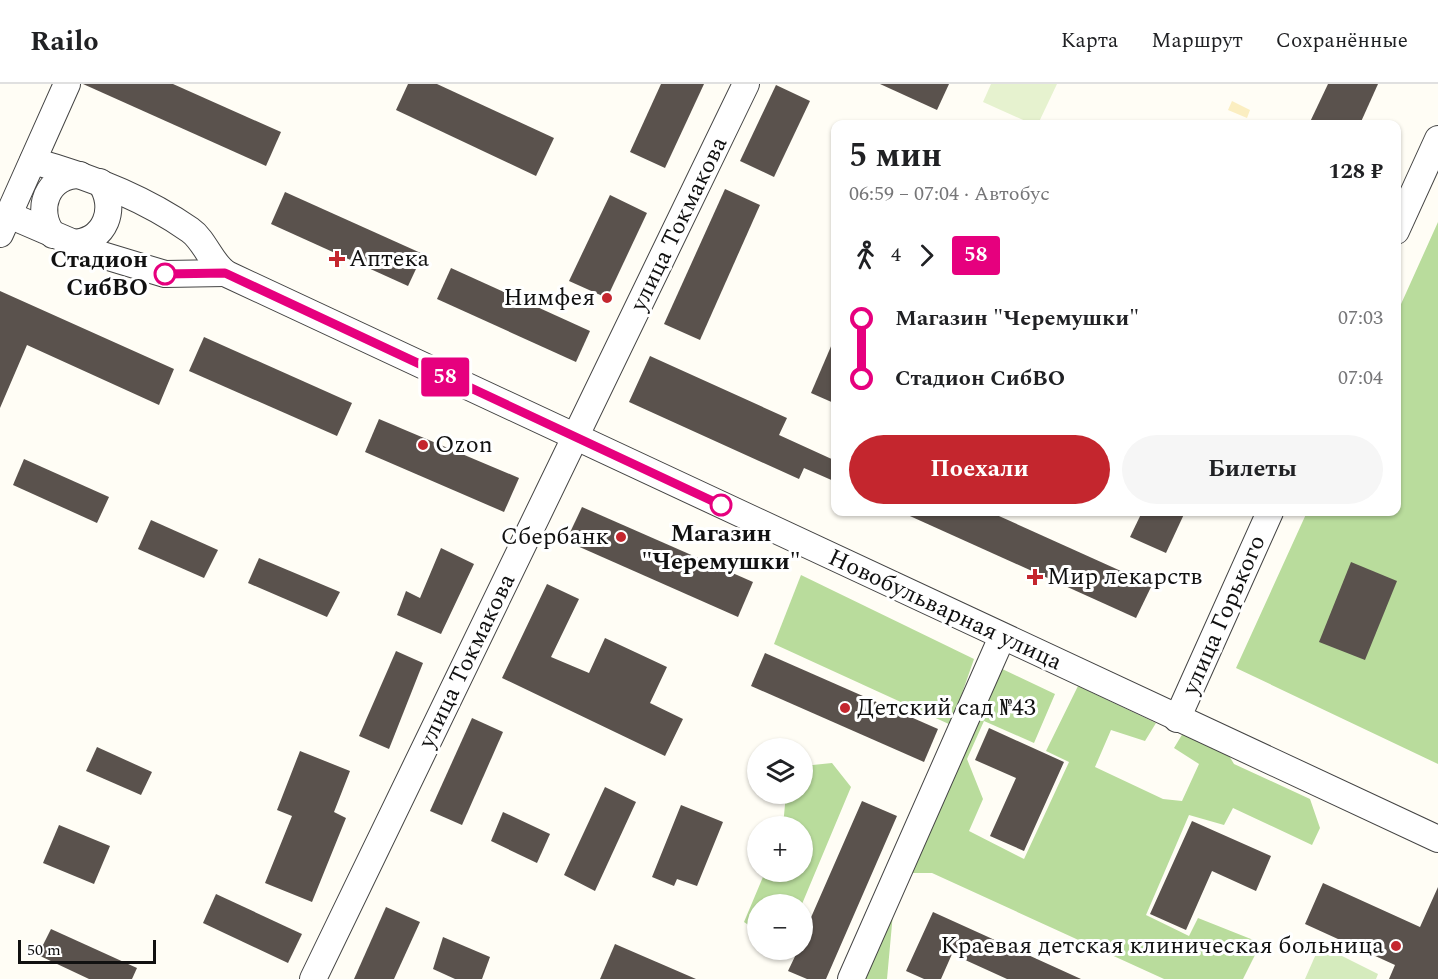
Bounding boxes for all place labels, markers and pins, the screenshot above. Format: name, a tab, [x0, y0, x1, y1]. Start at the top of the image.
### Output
place label: Аптека	[349, 241, 429, 277]
place label: Стадион СибВО	[50, 242, 148, 306]
marker: Аптека	[330, 252, 344, 266]
marker: Стадион СибВО	[154, 263, 176, 285]
place label: Нимфея	[503, 280, 595, 316]
marker: Нимфея	[600, 291, 614, 305]
place label: Ozon	[435, 427, 493, 463]
marker: Ozon	[416, 438, 430, 452]
marker: Магазин "Черемушки"	[710, 494, 732, 516]
place label: Магазин "Черемушки"	[641, 516, 801, 580]
place label: Сбербанк	[501, 519, 609, 555]
marker: Сбербанк	[614, 530, 628, 544]
place label: Мир лекарств	[1047, 559, 1202, 595]
marker: Мир лекарств	[1028, 570, 1042, 584]
place label: Детский сад №43	[857, 690, 1036, 726]
marker: Детский сад №43	[838, 701, 852, 715]
place label: Краевая детская клиническая больница	[940, 928, 1384, 964]
marker: Краевая детская клиническая больница	[1389, 939, 1403, 953]

